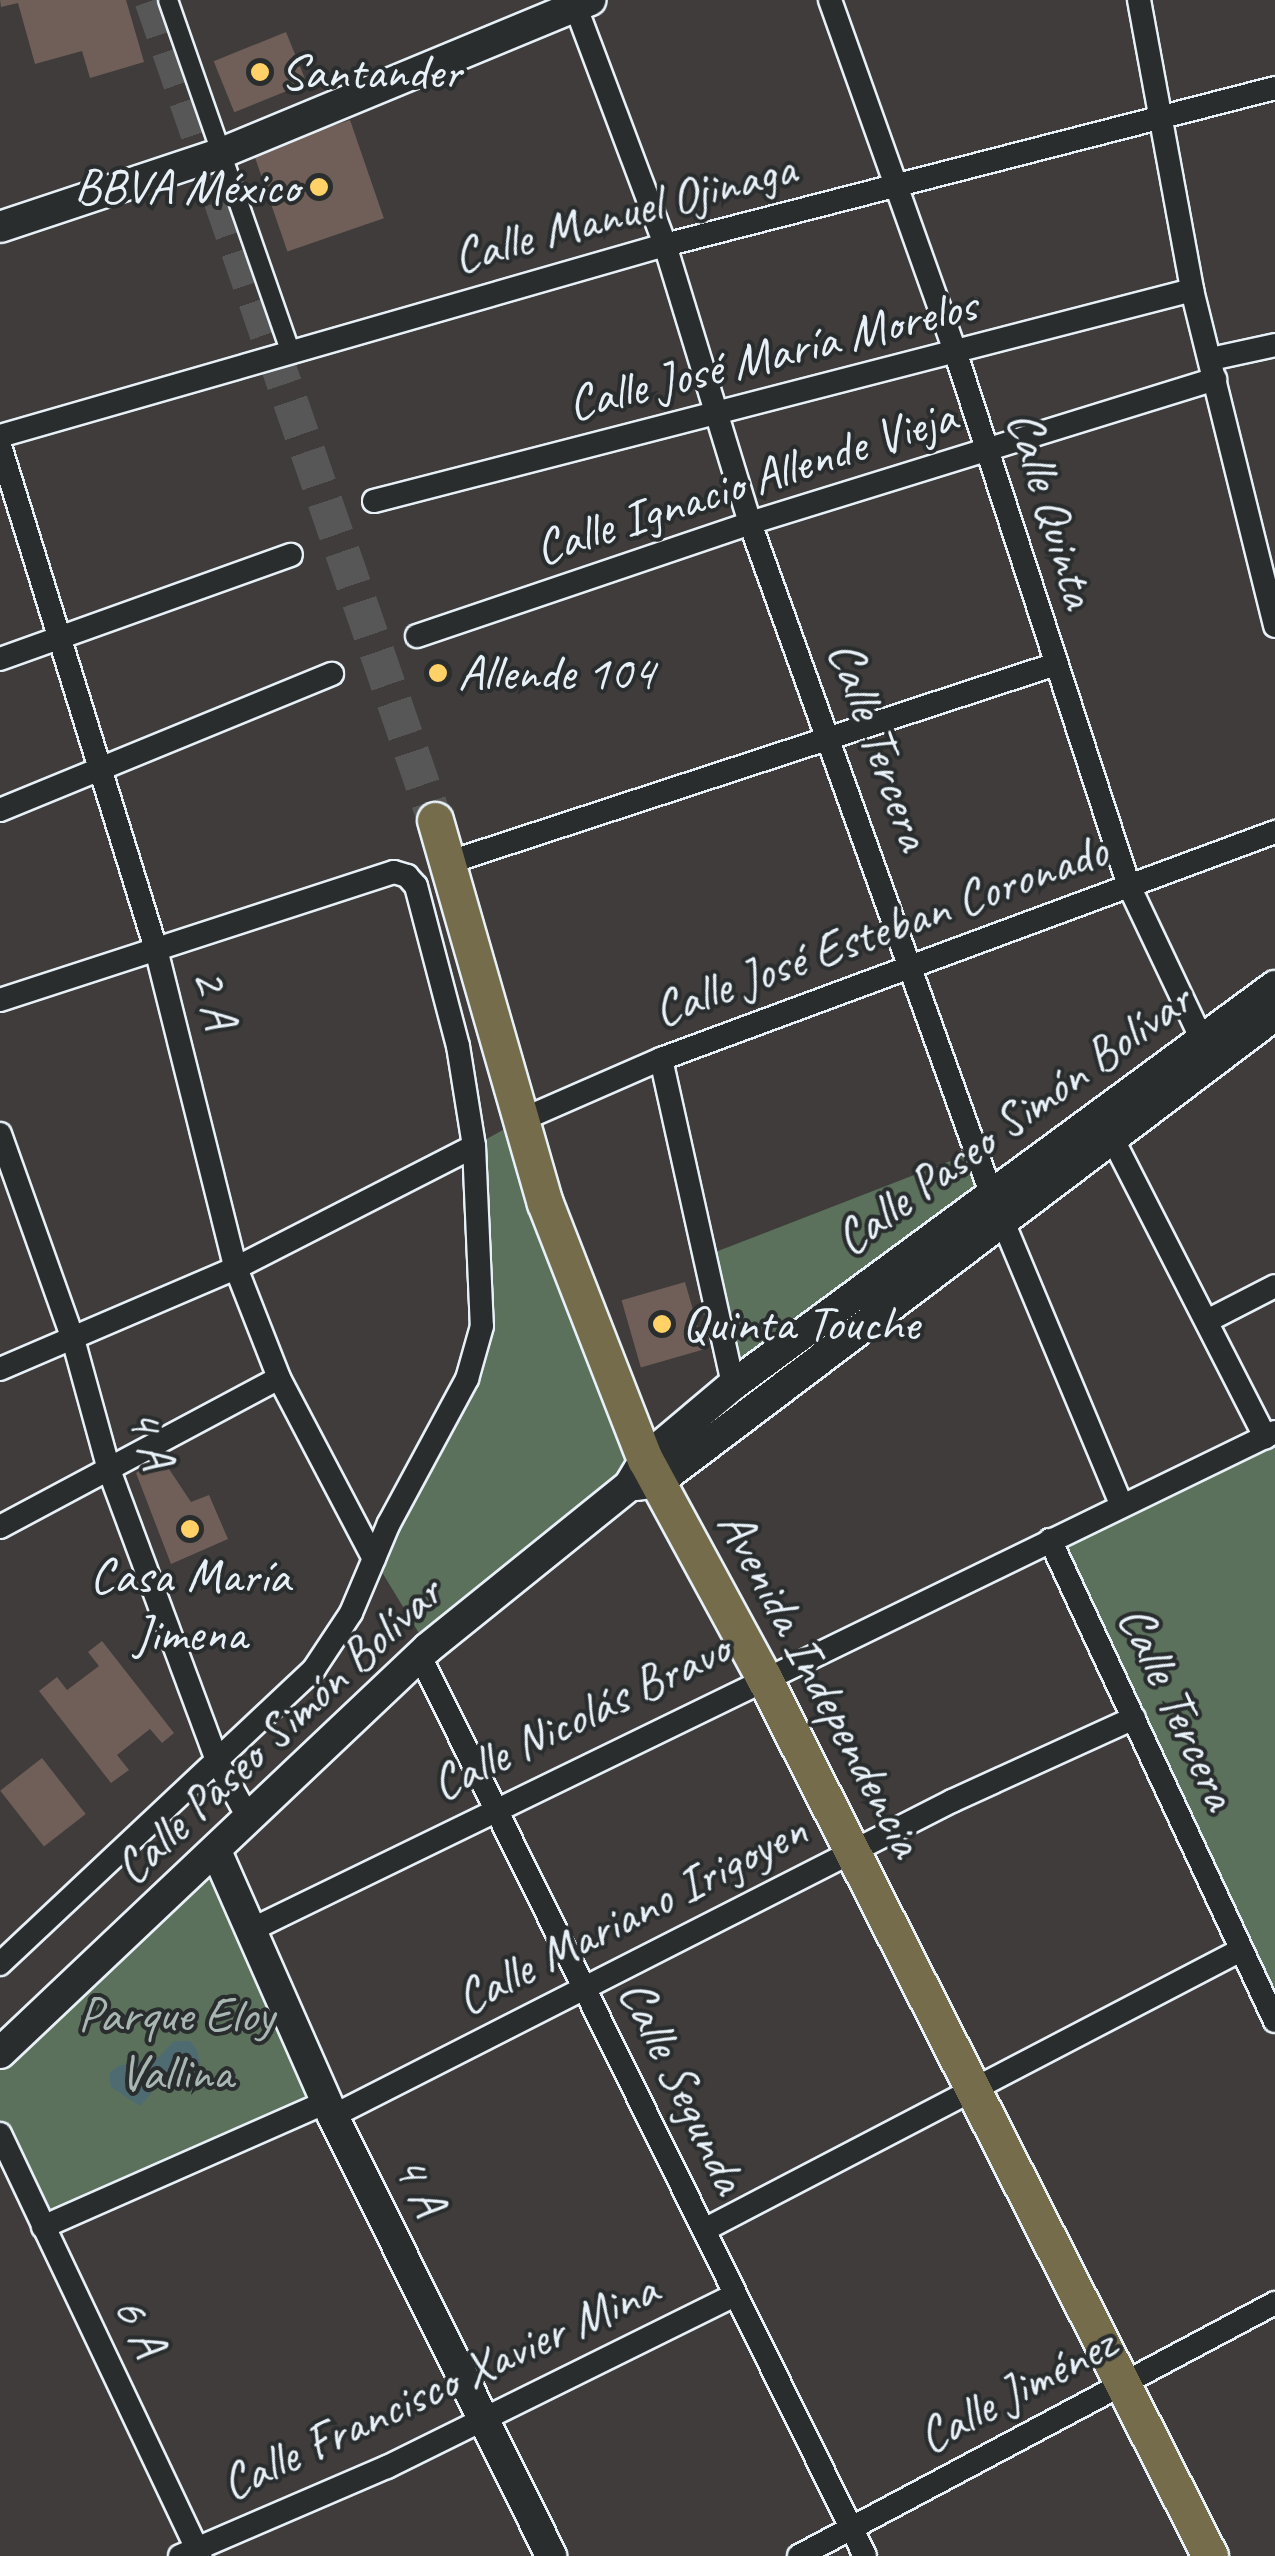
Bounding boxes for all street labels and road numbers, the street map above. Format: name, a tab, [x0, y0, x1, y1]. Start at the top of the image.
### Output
street label: Calle Manuel Ojinaga	[446, 137, 802, 287]
street label: Calle José María Morelos	[562, 274, 982, 434]
street label: Calle Ignacio Allende Vieja	[527, 386, 963, 578]
street label: Calle Quinta	[994, 403, 1110, 615]
street label: Calle Tercera	[815, 633, 945, 857]
street label: Calle José Esteban Coronado	[645, 820, 1115, 1040]
street label: 2 A	[179, 962, 251, 1034]
street label: Calle Paseo Simón Bolívar	[822, 969, 1204, 1269]
street label: 4 A	[114, 1401, 188, 1475]
street label: Avenida Independencia	[705, 1500, 937, 1866]
street label: Calle Paseo Simón Bolívar	[101, 1562, 455, 1898]
street label: Calle Tercera	[1105, 1597, 1251, 1817]
street label: Calle Nicolás Bravo	[421, 1618, 739, 1814]
street label: Calle Mariano Irigoyen	[445, 1799, 817, 2029]
street label: Calle Segunda	[606, 1970, 760, 2202]
street label: 4 A	[380, 2145, 460, 2225]
street label: Calle Francisco Xavier Mina	[211, 2258, 667, 2514]
street label: 6 A	[100, 2286, 180, 2366]
street label: Calle Jiménez	[907, 2313, 1125, 2467]

